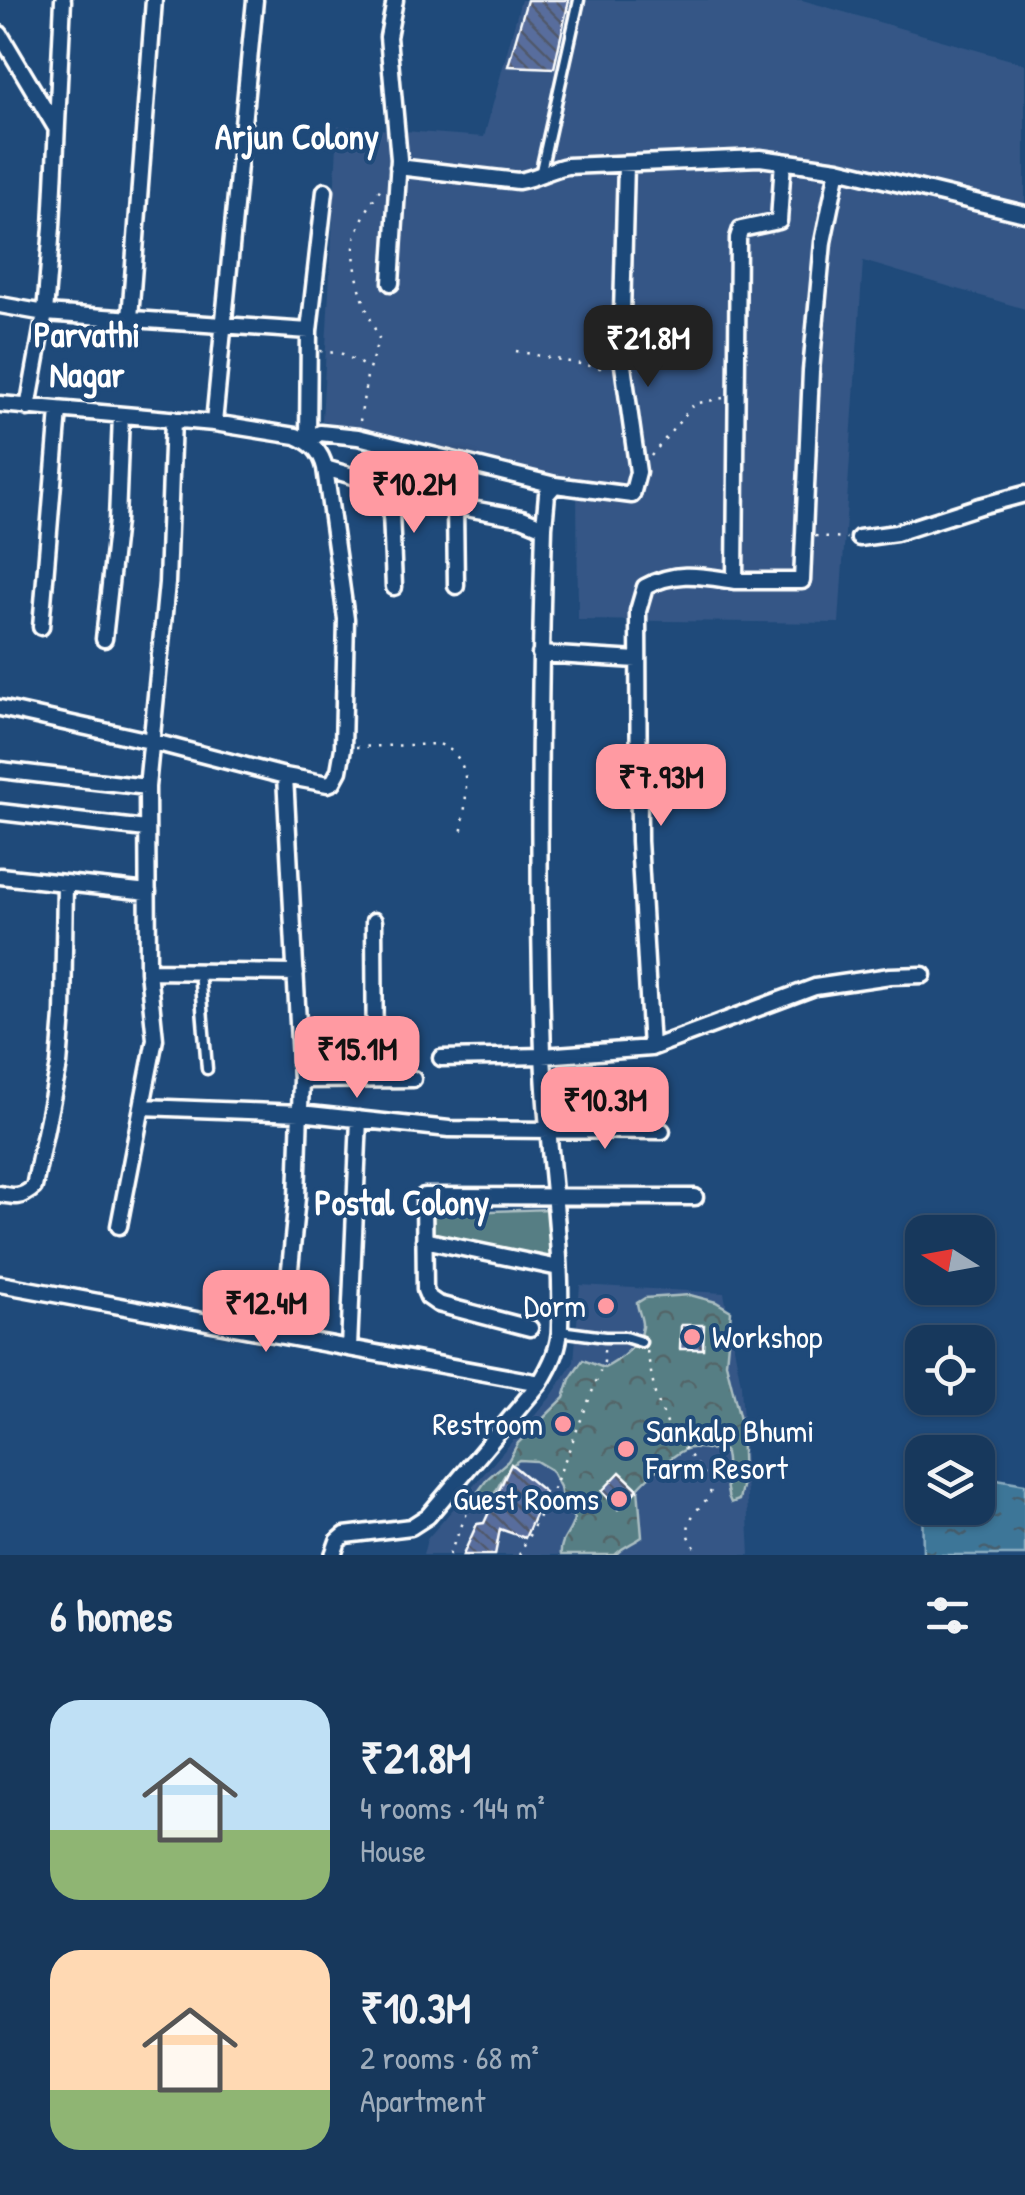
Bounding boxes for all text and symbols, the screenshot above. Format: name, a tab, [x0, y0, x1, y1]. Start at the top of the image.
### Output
district label: Arjun Colony	[215, 113, 379, 161]
pin: ₹21.8M	[567, 305, 729, 390]
district label: Parvathi Nagar	[34, 311, 140, 399]
text: ₹21.8M	[606, 316, 690, 359]
pin: ₹10.2M	[333, 451, 495, 536]
text: ₹10.2M	[371, 462, 457, 505]
pin: ₹7.93M	[580, 744, 742, 829]
text: ₹7.93M	[618, 755, 704, 798]
pin: ₹15.1M	[276, 1016, 438, 1101]
text: ₹15.1M	[317, 1027, 397, 1070]
pin: ₹10.3M	[524, 1067, 686, 1152]
text: ₹10.3M	[563, 1078, 647, 1121]
district label: Postal Colony	[315, 1179, 490, 1227]
north arrow	[905, 1215, 995, 1305]
map controls	[905, 1215, 995, 1525]
pin: ₹12.4M	[185, 1270, 347, 1355]
text: ₹12.4M	[225, 1281, 307, 1324]
place label: Dorm	[524, 1284, 586, 1327]
marker: Dorm	[595, 1295, 617, 1317]
place label: Workshop	[712, 1315, 823, 1358]
button: locate	[905, 1325, 995, 1415]
marker: Workshop	[681, 1326, 703, 1348]
place label: Restroom	[433, 1402, 543, 1445]
place label: Sankalp Bhumi Farm Resort	[645, 1409, 814, 1489]
marker: Restroom	[552, 1413, 574, 1435]
button: layers	[905, 1435, 995, 1525]
marker: Sankalp Bhumi Farm Resort	[615, 1438, 637, 1460]
place label: Guest Rooms	[453, 1477, 599, 1520]
marker: Guest Rooms	[608, 1488, 630, 1510]
text: 6 homes	[50, 1587, 172, 1644]
icon: filters	[920, 1588, 975, 1643]
text: ₹21.8M	[360, 1729, 471, 1786]
icon: home	[130, 1740, 250, 1860]
text: 4 rooms · 144 m²	[360, 1786, 545, 1829]
text: House	[360, 1829, 426, 1872]
text: ₹10.3M	[360, 1979, 471, 2036]
icon: home	[130, 1990, 250, 2110]
text: 2 rooms · 68 m²	[360, 2036, 539, 2079]
text: Apartment	[360, 2079, 485, 2122]

